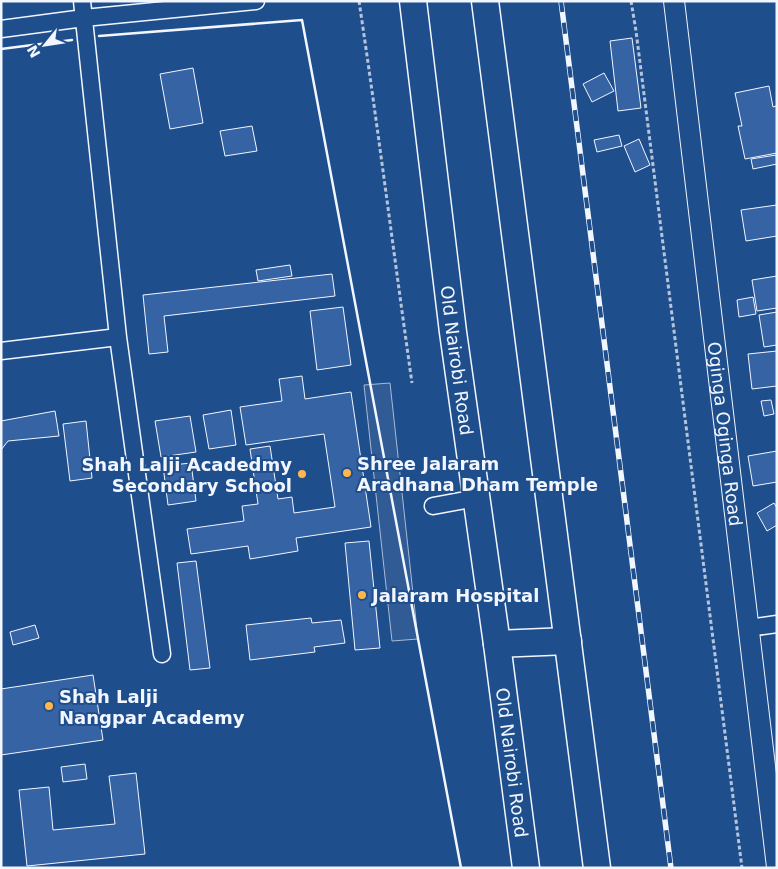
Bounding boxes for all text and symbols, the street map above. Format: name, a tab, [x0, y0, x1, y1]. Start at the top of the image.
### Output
north arrow	[20, 20, 70, 70]
text: N	[24, 42, 44, 61]
street label: Old Nairobi Road	[437, 284, 478, 437]
street label: Oginga Oginga Road	[704, 341, 747, 527]
place label: Shree Jalaram Aradhana Dham Temple	[357, 453, 598, 495]
place label: Shah Lalji Acadedmy Secondary School	[81, 454, 292, 496]
marker: Shree Jalaram Aradhana Dham Temple	[341, 467, 353, 479]
marker: Shah Lalji Acadedmy Secondary School	[296, 468, 308, 480]
place label: Jalaram Hospital	[370, 585, 539, 606]
marker: Jalaram Hospital	[356, 589, 368, 601]
place label: Shah Lalji Nangpar Academy	[59, 686, 245, 728]
street label: Old Nairobi Road	[492, 686, 532, 839]
marker: Shah Lalji Nangpar Academy	[43, 700, 55, 712]

